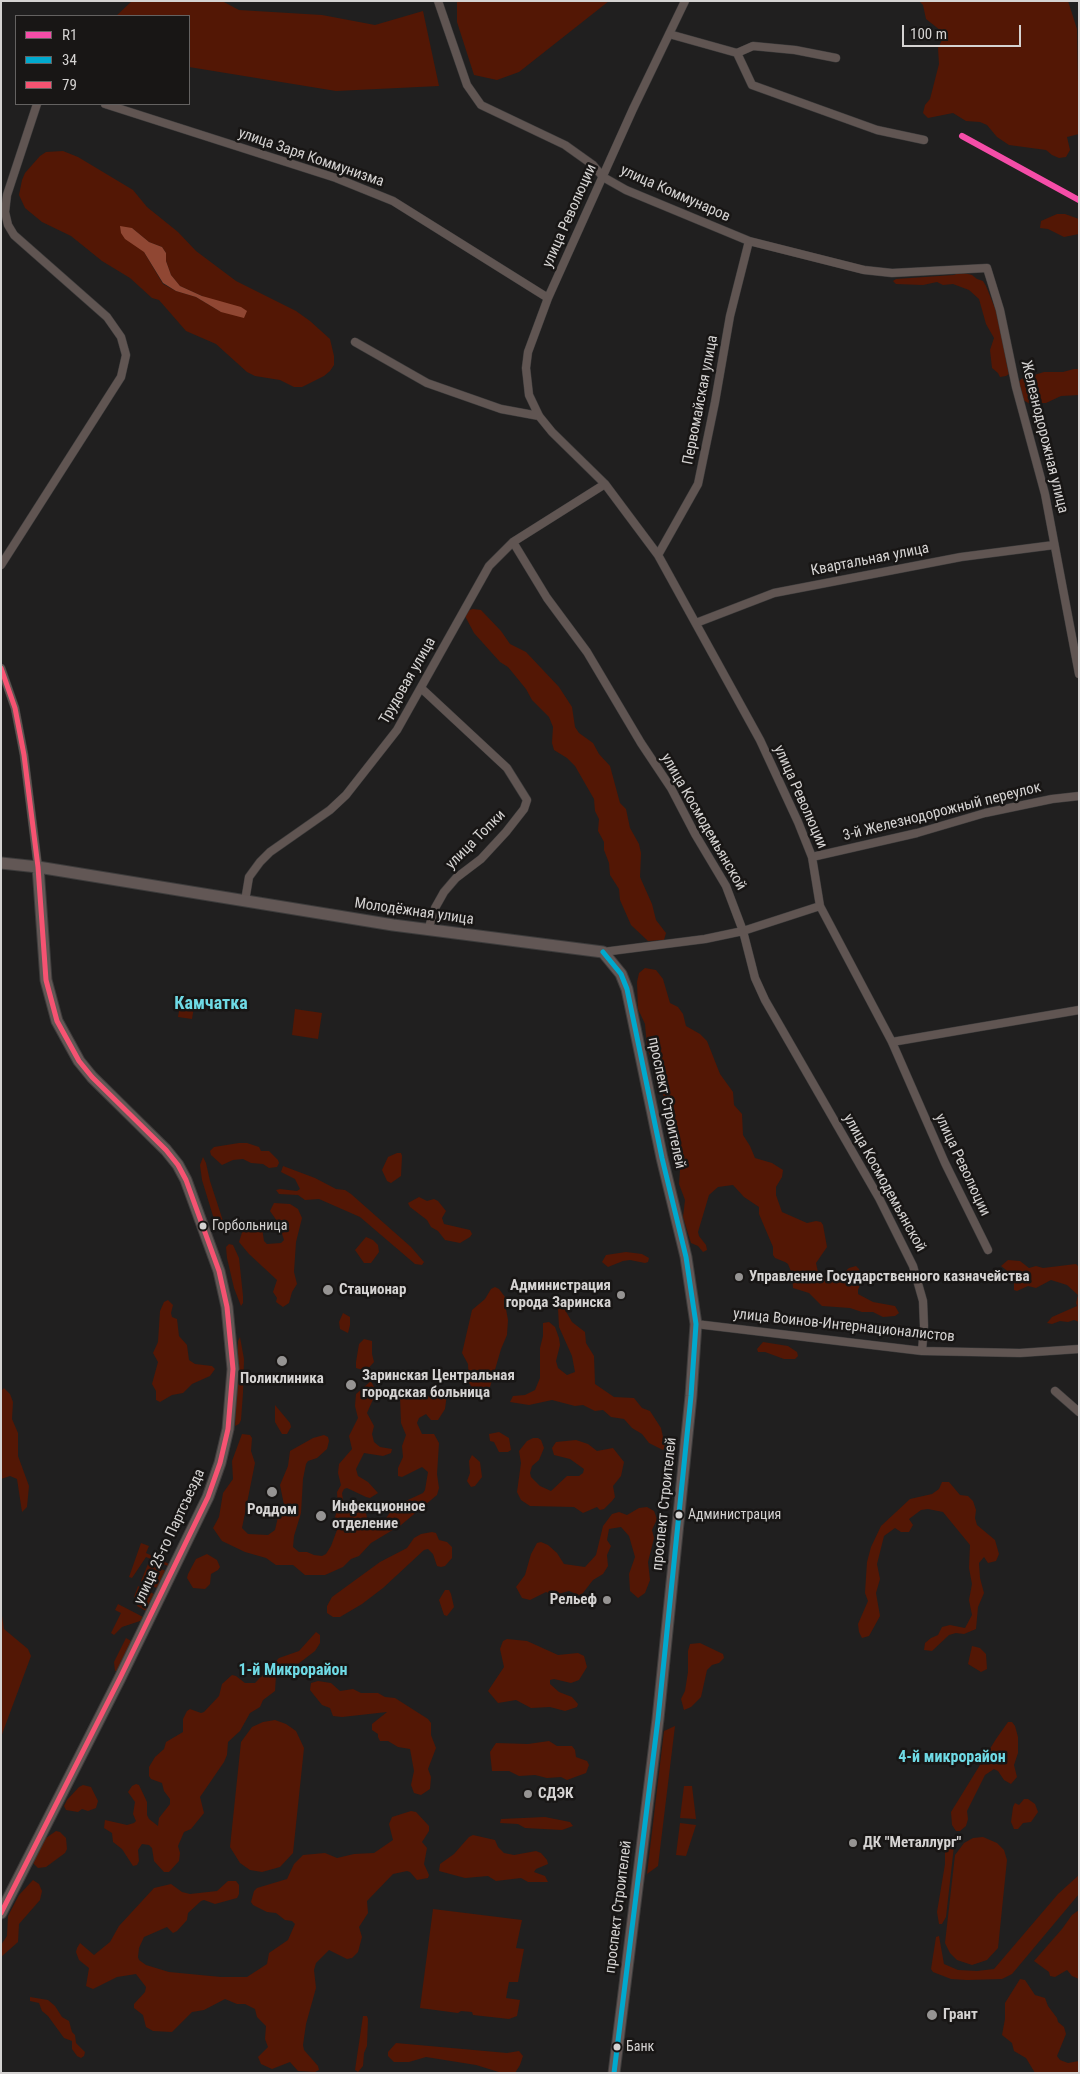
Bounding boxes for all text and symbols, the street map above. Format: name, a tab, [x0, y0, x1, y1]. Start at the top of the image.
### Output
legend	[15, 15, 190, 105]
scale bar	[905, 15, 1024, 47]
text: 100 m	[910, 25, 947, 43]
text: R1	[62, 26, 77, 44]
text: 34	[62, 51, 77, 69]
text: 79	[62, 76, 77, 94]
street label: улица Заря Коммунизма	[236, 125, 386, 191]
street label: улица Революции	[539, 161, 601, 271]
street label: улица Коммунаров	[617, 162, 733, 226]
street label: Первомайская улица	[680, 334, 722, 466]
street label: Железнодорожная улица	[1016, 359, 1072, 515]
street label: Квартальная улица	[809, 540, 931, 580]
street label: Трудовая улица	[376, 634, 440, 728]
street label: улица Революции	[769, 742, 831, 852]
street label: улица Космодемьянской	[656, 750, 750, 894]
street label: 3-й Железнодорожный переулок	[841, 779, 1043, 845]
street label: улица Топки	[442, 806, 510, 874]
street label: Молодёжная улица	[353, 895, 475, 929]
district label: Камчатка	[174, 993, 248, 1015]
street label: проспект Строителей	[643, 1036, 689, 1170]
street label: улица Космодемьянской	[839, 1111, 929, 1255]
street label: улица Революции	[930, 1111, 994, 1219]
place label: Горбольница	[212, 1218, 287, 1234]
marker: Горбольница	[198, 1221, 208, 1231]
place label: Управление Государственного казначейства	[749, 1268, 1030, 1286]
marker: Управление Государственного казначейства	[733, 1271, 745, 1283]
place label: Администрация города Заринска	[506, 1277, 611, 1312]
place label: Стационар	[339, 1281, 406, 1299]
marker: Стационар	[321, 1283, 335, 1297]
marker: Администрация города Заринска	[615, 1289, 627, 1301]
street label: улица Воинов-Интернационалистов	[732, 1305, 956, 1347]
marker: Поликлиника	[275, 1354, 289, 1368]
place label: Заринская Центральная городская больница	[362, 1367, 515, 1402]
place label: Поликлиника	[240, 1370, 324, 1388]
marker: Заринская Центральная городская больница	[344, 1378, 358, 1392]
street label: проспект Строителей	[649, 1437, 681, 1571]
street label: улица 25-го Партсъезда	[131, 1466, 209, 1608]
marker: Роддом	[265, 1485, 279, 1499]
place label: Инфекционное отделение	[332, 1498, 426, 1533]
place label: Роддом	[247, 1501, 297, 1519]
place label: Администрация	[688, 1507, 781, 1523]
marker: Инфекционное отделение	[314, 1509, 328, 1523]
marker: Администрация	[674, 1510, 684, 1520]
place label: Рельеф	[550, 1591, 597, 1609]
marker: Рельеф	[601, 1594, 613, 1606]
district label: 1-й Микрорайон	[238, 1661, 348, 1681]
district label: 4-й микрорайон	[898, 1748, 1006, 1768]
place label: СДЭК	[538, 1785, 573, 1803]
marker: СДЭК	[522, 1788, 534, 1800]
place label: ДК "Металлург"	[863, 1834, 961, 1852]
marker: ДК "Металлург"	[847, 1837, 859, 1849]
street label: проспект Строителей	[602, 1840, 636, 1974]
place label: Грант	[943, 2006, 978, 2024]
marker: Грант	[925, 2008, 939, 2022]
place label: Банк	[626, 2039, 654, 2055]
marker: Банк	[612, 2042, 622, 2052]

